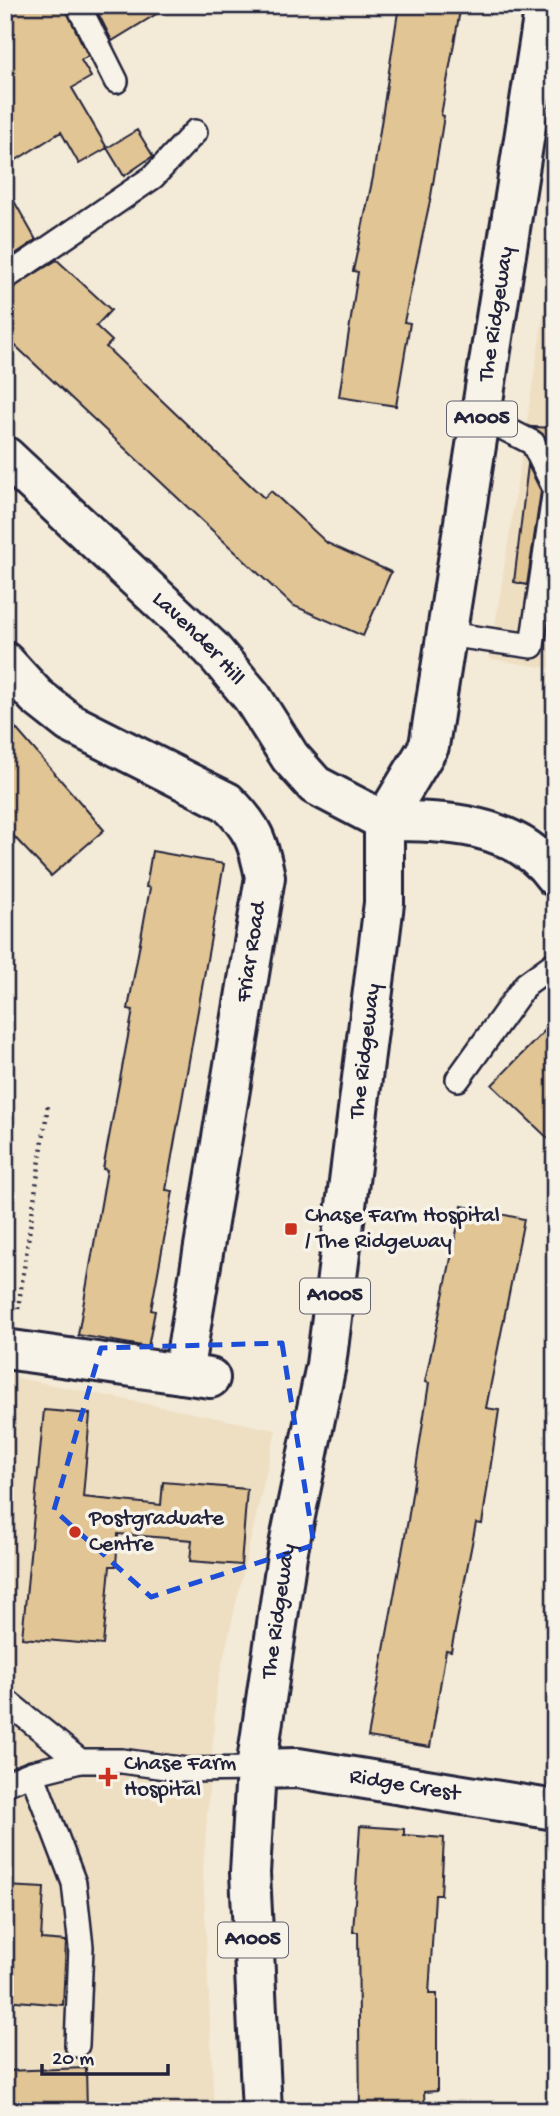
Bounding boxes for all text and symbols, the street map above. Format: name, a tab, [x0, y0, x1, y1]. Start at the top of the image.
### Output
street label: The Ridgeway	[472, 245, 520, 385]
road number: A1005	[447, 402, 517, 436]
street label: Lavender Hill	[146, 586, 250, 691]
street label: Friar Road	[231, 898, 274, 1005]
street label: The Ridgeway	[343, 982, 387, 1122]
place label: Chase Farm Hospital / The Ridgeway	[305, 1203, 500, 1256]
marker: Chase Farm Hospital / The Ridgeway	[283, 1221, 299, 1237]
road number: A1005	[300, 1278, 370, 1314]
place label: Postgraduate Centre	[88, 1506, 225, 1559]
marker: Postgraduate Centre	[67, 1524, 83, 1540]
street label: The Ridgeway	[255, 1541, 302, 1682]
place label: Chase Farm Hospital	[124, 1751, 236, 1804]
street label: Ridge Crest	[347, 1763, 463, 1808]
marker: Chase Farm Hospital	[98, 1767, 118, 1787]
road number: A1005	[218, 1923, 288, 1958]
scale bar	[42, 2032, 168, 2076]
text: 20 m	[52, 2048, 94, 2073]

